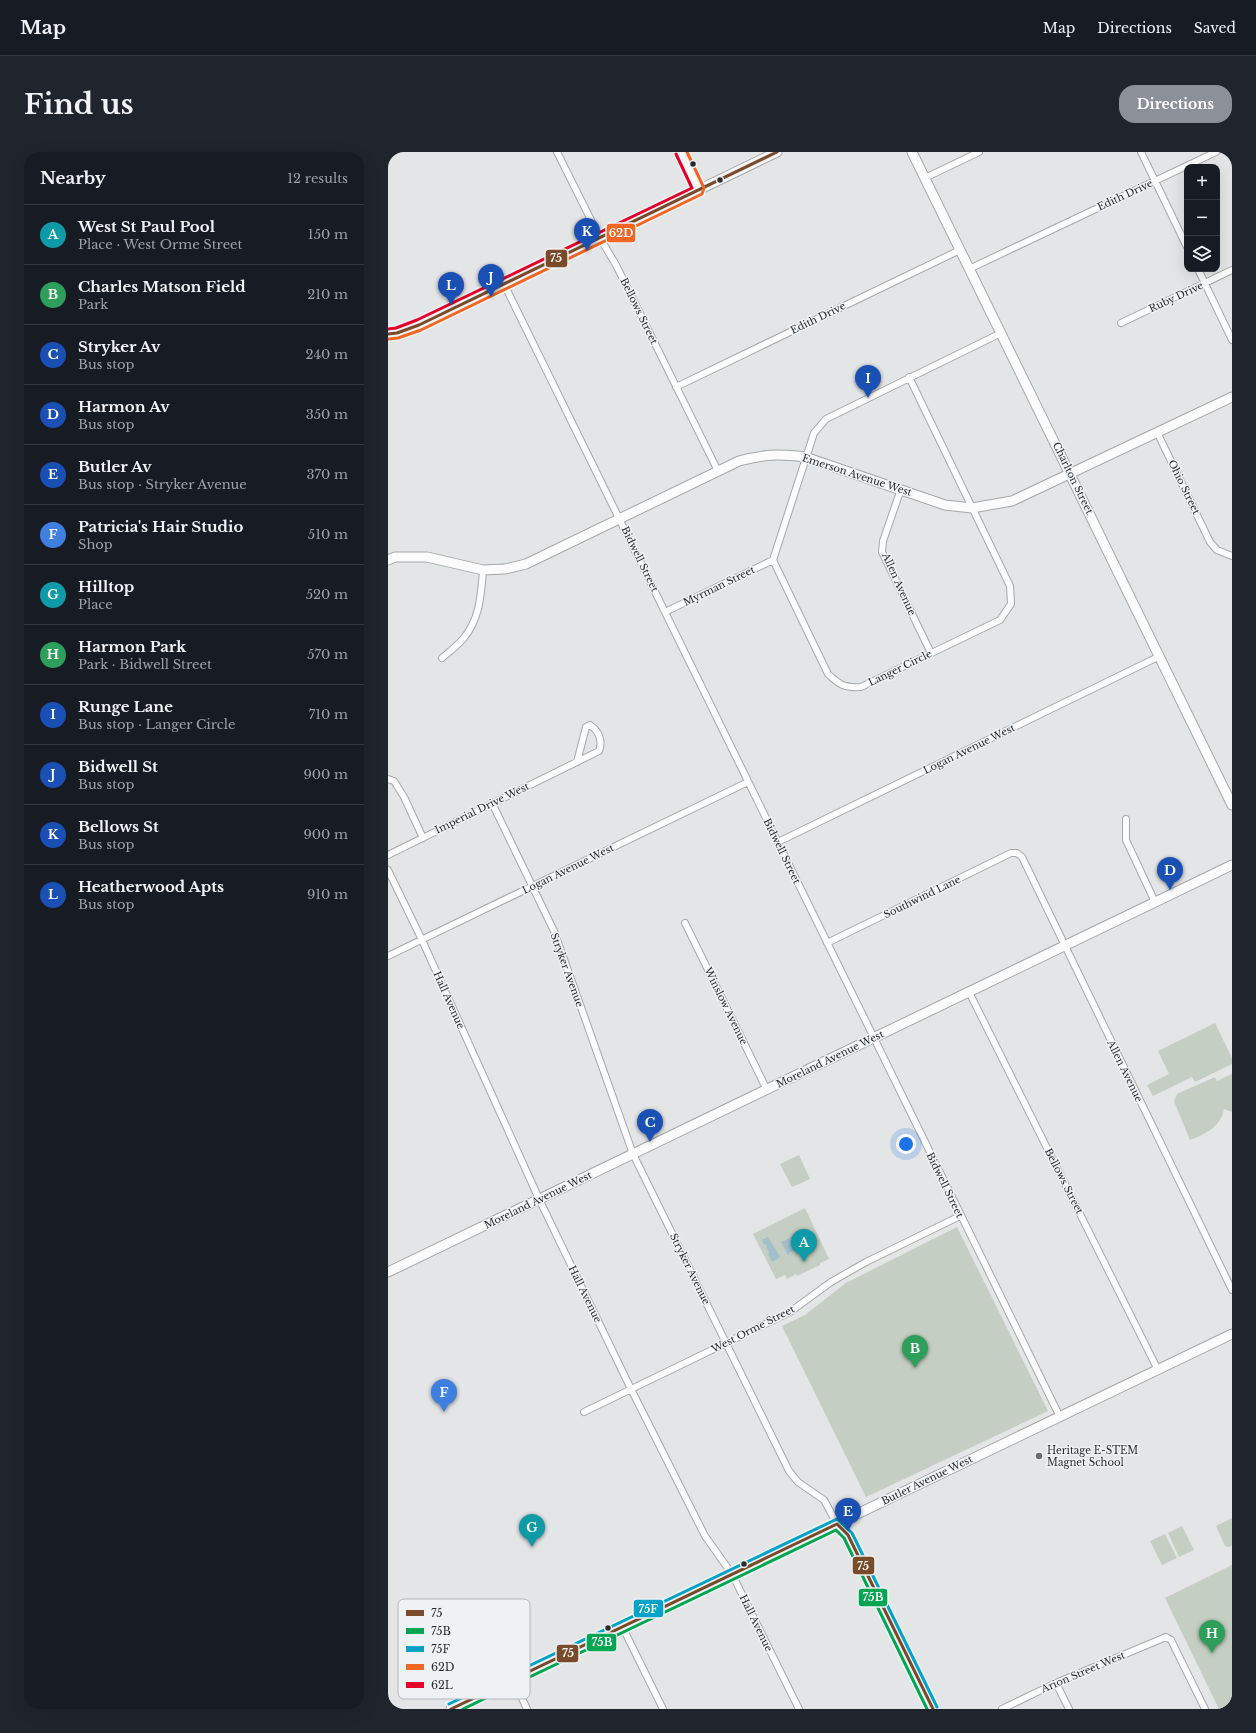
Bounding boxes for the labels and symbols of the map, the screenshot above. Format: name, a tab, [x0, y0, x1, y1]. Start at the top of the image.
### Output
unlabelled marker	[688, 159, 698, 169]
unlabelled marker	[715, 175, 725, 185]
street label: Edith Drive	[1095, 176, 1155, 213]
pin: K	[574, 218, 600, 251]
line badge: 62D	[606, 223, 636, 243]
text: 62D	[609, 226, 633, 240]
line badge: 75	[545, 249, 568, 268]
text: 75	[550, 251, 562, 265]
pin: J	[478, 264, 504, 297]
pin: L	[438, 272, 464, 305]
street label: Bellows Street	[617, 276, 661, 346]
street label: Ruby Drive	[1147, 279, 1205, 315]
street label: Edith Drive	[788, 299, 848, 337]
pin: I	[855, 365, 881, 398]
street label: Charlton Street	[1050, 440, 1096, 516]
street label: Emerson Avenue West	[801, 451, 914, 499]
street label: Ohio Street	[1165, 458, 1203, 517]
street label: Bidwell Street	[619, 524, 662, 594]
street label: Allen Avenue	[879, 550, 919, 618]
street label: Myrman Street	[681, 563, 757, 609]
street label: Langer Circle	[866, 647, 934, 689]
street label: Logan Avenue West	[921, 721, 1017, 777]
street label: Imperial Drive West	[433, 779, 531, 836]
street label: Bidwell Street	[761, 816, 804, 886]
street label: Logan Avenue West	[520, 841, 616, 897]
pin: D	[1157, 857, 1183, 890]
street label: Southwind Lane	[881, 873, 963, 921]
street label: Stryker Avenue	[548, 931, 587, 1009]
street label: Winslow Avenue	[701, 964, 751, 1047]
street label: Hall Avenue	[430, 969, 468, 1031]
street label: Moreland Avenue West	[774, 1027, 886, 1091]
street label: Allen Avenue	[1104, 1037, 1146, 1104]
pin: C	[637, 1109, 663, 1142]
your location	[896, 1134, 916, 1154]
street label: Bellows Street	[1042, 1146, 1086, 1216]
street label: Bidwell Street	[924, 1150, 967, 1220]
street label: Moreland Avenue West	[482, 1168, 594, 1232]
pin: A	[791, 1229, 817, 1262]
street label: Stryker Avenue	[667, 1231, 713, 1307]
street label: Hall Avenue	[566, 1263, 605, 1325]
street label: West Orme Street	[708, 1302, 797, 1356]
pin: B	[902, 1335, 928, 1368]
pin: F	[431, 1379, 457, 1412]
place label: Heritage E-STEM Magnet School	[1047, 1444, 1138, 1469]
marker: Heritage E-STEM Magnet School	[1034, 1451, 1044, 1461]
street label: Butler Avenue West	[879, 1452, 975, 1508]
pin: E	[835, 1498, 861, 1531]
pin: G	[519, 1514, 545, 1547]
line badge: 75	[852, 1556, 875, 1575]
unlabelled marker	[739, 1559, 749, 1569]
text: 75	[857, 1559, 869, 1573]
line badge: 75B	[858, 1588, 888, 1607]
text: 75B	[863, 1590, 884, 1604]
street label: Hall Avenue	[737, 1592, 776, 1654]
legend	[398, 1599, 530, 1699]
line badge: 75F	[633, 1599, 664, 1618]
text: 75F	[638, 1602, 658, 1616]
text: 75	[431, 1606, 443, 1620]
pin: H	[1199, 1620, 1225, 1653]
unlabelled marker	[603, 1623, 613, 1633]
text: 75B	[431, 1624, 451, 1638]
line badge: 75B	[586, 1633, 617, 1652]
text: 75B	[592, 1635, 613, 1649]
text: 75F	[431, 1642, 451, 1656]
line badge: 75	[556, 1644, 579, 1663]
text: 75	[562, 1646, 574, 1660]
street label: Arion Street West	[1038, 1648, 1127, 1696]
text: 62D	[431, 1660, 455, 1674]
text: 62L	[431, 1678, 453, 1692]

